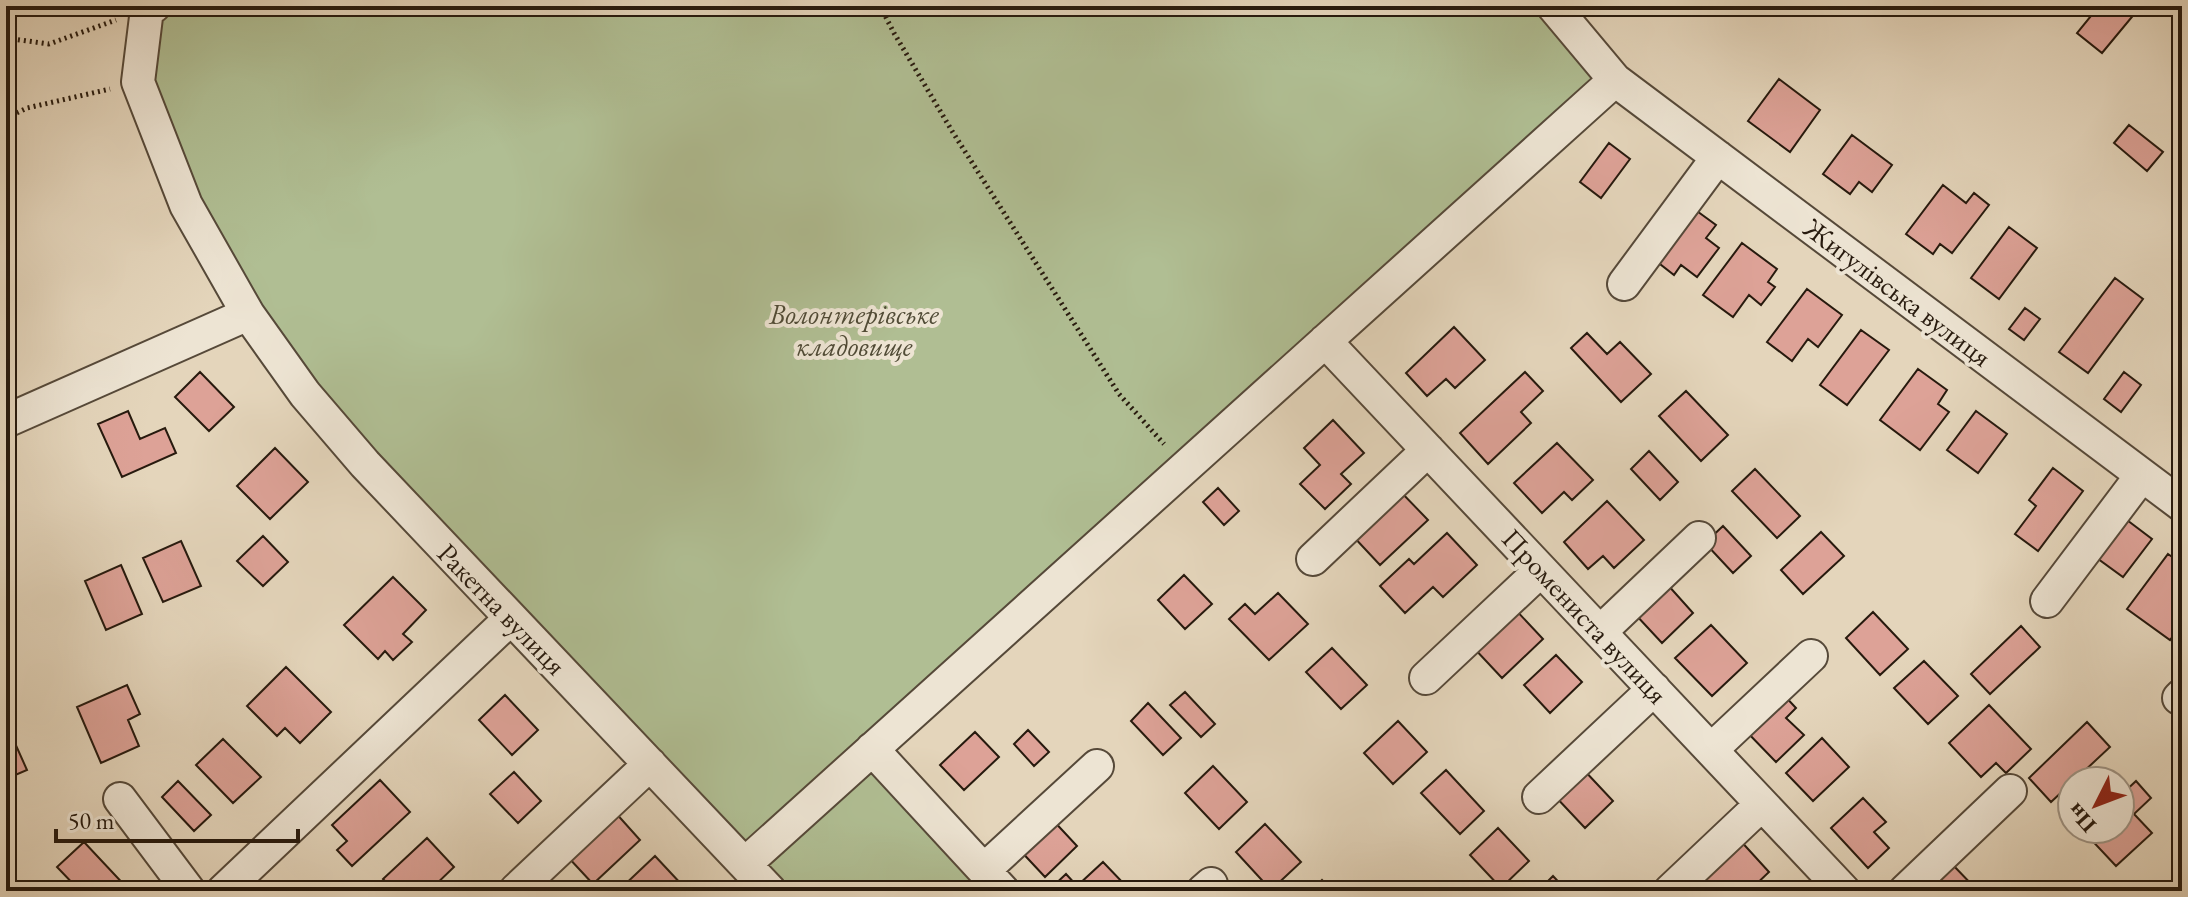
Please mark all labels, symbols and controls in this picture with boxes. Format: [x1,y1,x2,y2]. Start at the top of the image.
street label: Жигулівська вулиця [1796,209,1999,374]
park label: Волонтерівське кладовище [768,296,939,364]
street label: Промениста вулиця [1494,521,1676,711]
street label: Ракетна вулиця [430,535,574,683]
north arrow [2056,765,2136,845]
scale bar [56,793,298,843]
text: Пн [2060,797,2102,839]
text: 50 m [68,805,115,836]

